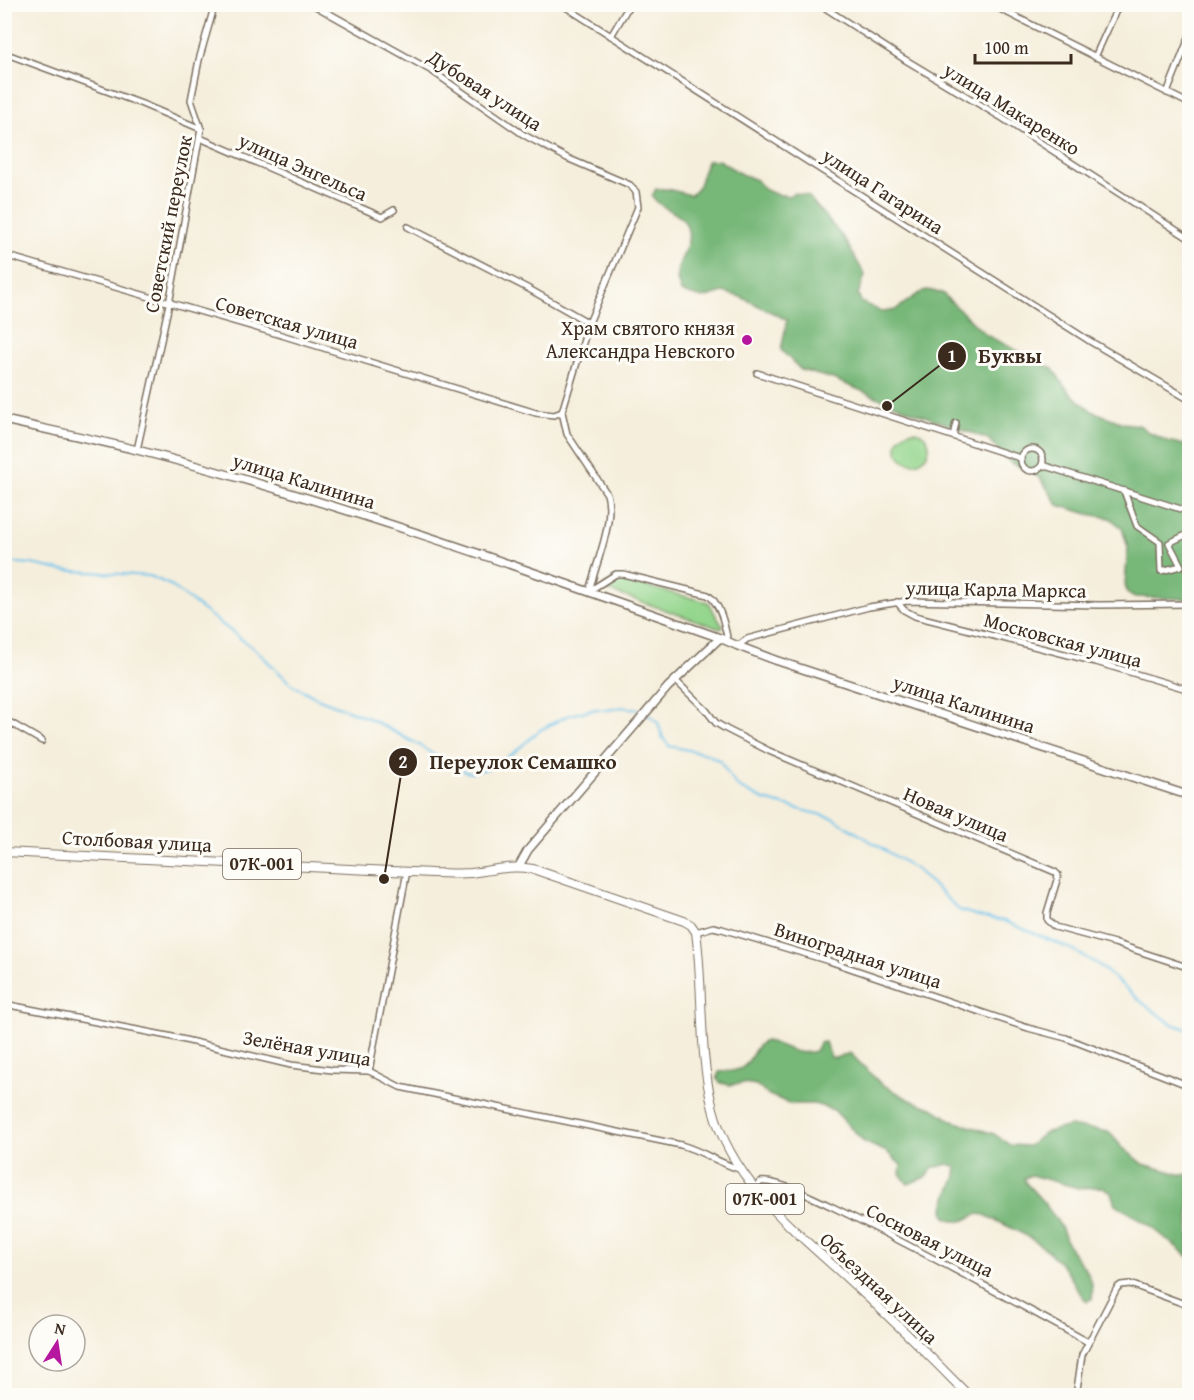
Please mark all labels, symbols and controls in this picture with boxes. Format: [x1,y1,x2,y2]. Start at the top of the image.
scale bar [975,27,1071,65]
text: 100 m [984,34,1029,61]
street label: Дубовая улица [422,41,549,138]
street label: улица Макаренко [938,54,1086,162]
street label: улица Энгельса [233,125,373,208]
street label: Советский переулок [136,132,199,315]
street label: улица Гагарина [816,140,950,241]
street label: Советская улица [212,287,362,356]
place label: Храм святого князя Александра Невского [546,313,735,365]
marker: Храм святого князя Александра Невского [740,333,754,347]
callout: Буквы [937,336,1054,375]
text: Буквы [978,340,1042,371]
text: 1 [947,342,957,369]
street label: улица Калинина [228,445,379,516]
street label: улица Карла Маркса [904,572,1087,605]
street label: Московская улица [981,604,1146,675]
street label: улица Калинина [888,667,1039,740]
callout: Переулок Семашко [388,742,629,781]
text: Переулок Семашко [429,746,617,777]
text: 2 [398,748,408,775]
street label: Новая улица [899,778,1014,849]
street label: Столбовая улица [61,822,213,859]
road number: 07К-001 [223,849,301,879]
street label: Виноградная улица [771,914,946,995]
street label: Зелёная улица [241,1022,374,1073]
road number: 07К-001 [726,1184,804,1214]
street label: Сосновая улица [861,1195,999,1284]
street label: Объездная улица [814,1225,945,1351]
north arrow [27,1313,87,1373]
text: N [52,1315,68,1341]

